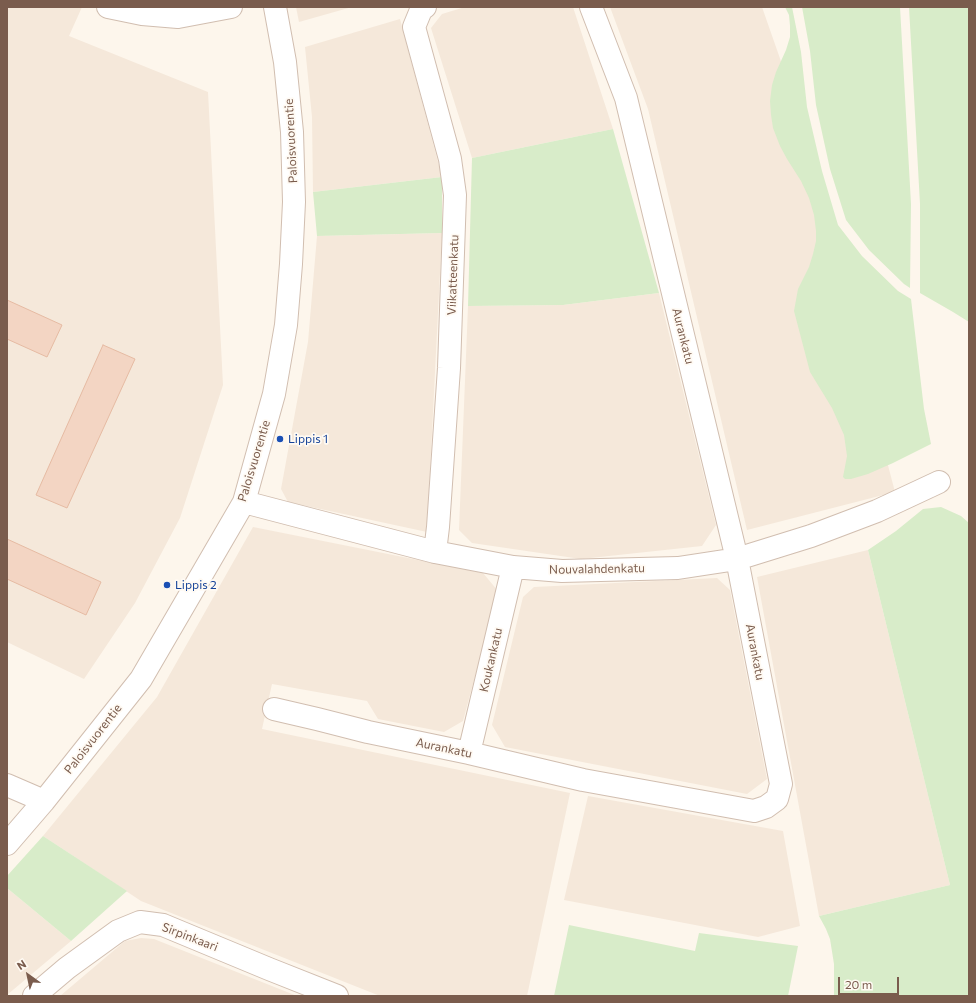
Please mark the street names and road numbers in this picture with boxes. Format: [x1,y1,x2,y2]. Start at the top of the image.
street label: Paloisvuorentie [282,98,300,184]
street label: Viikatteenkatu [444,234,462,316]
street label: Aurankatu [669,307,697,365]
street label: Paloisvuorentie [235,418,273,504]
street label: Nouvalahdenkatu [549,561,645,577]
street label: Aurankatu [742,623,768,681]
street label: Koukankatu [477,626,505,694]
street label: Paloisvuorentie [61,701,125,777]
street label: Aurankatu [415,735,473,761]
street label: Sirpinkaari [160,920,220,954]

